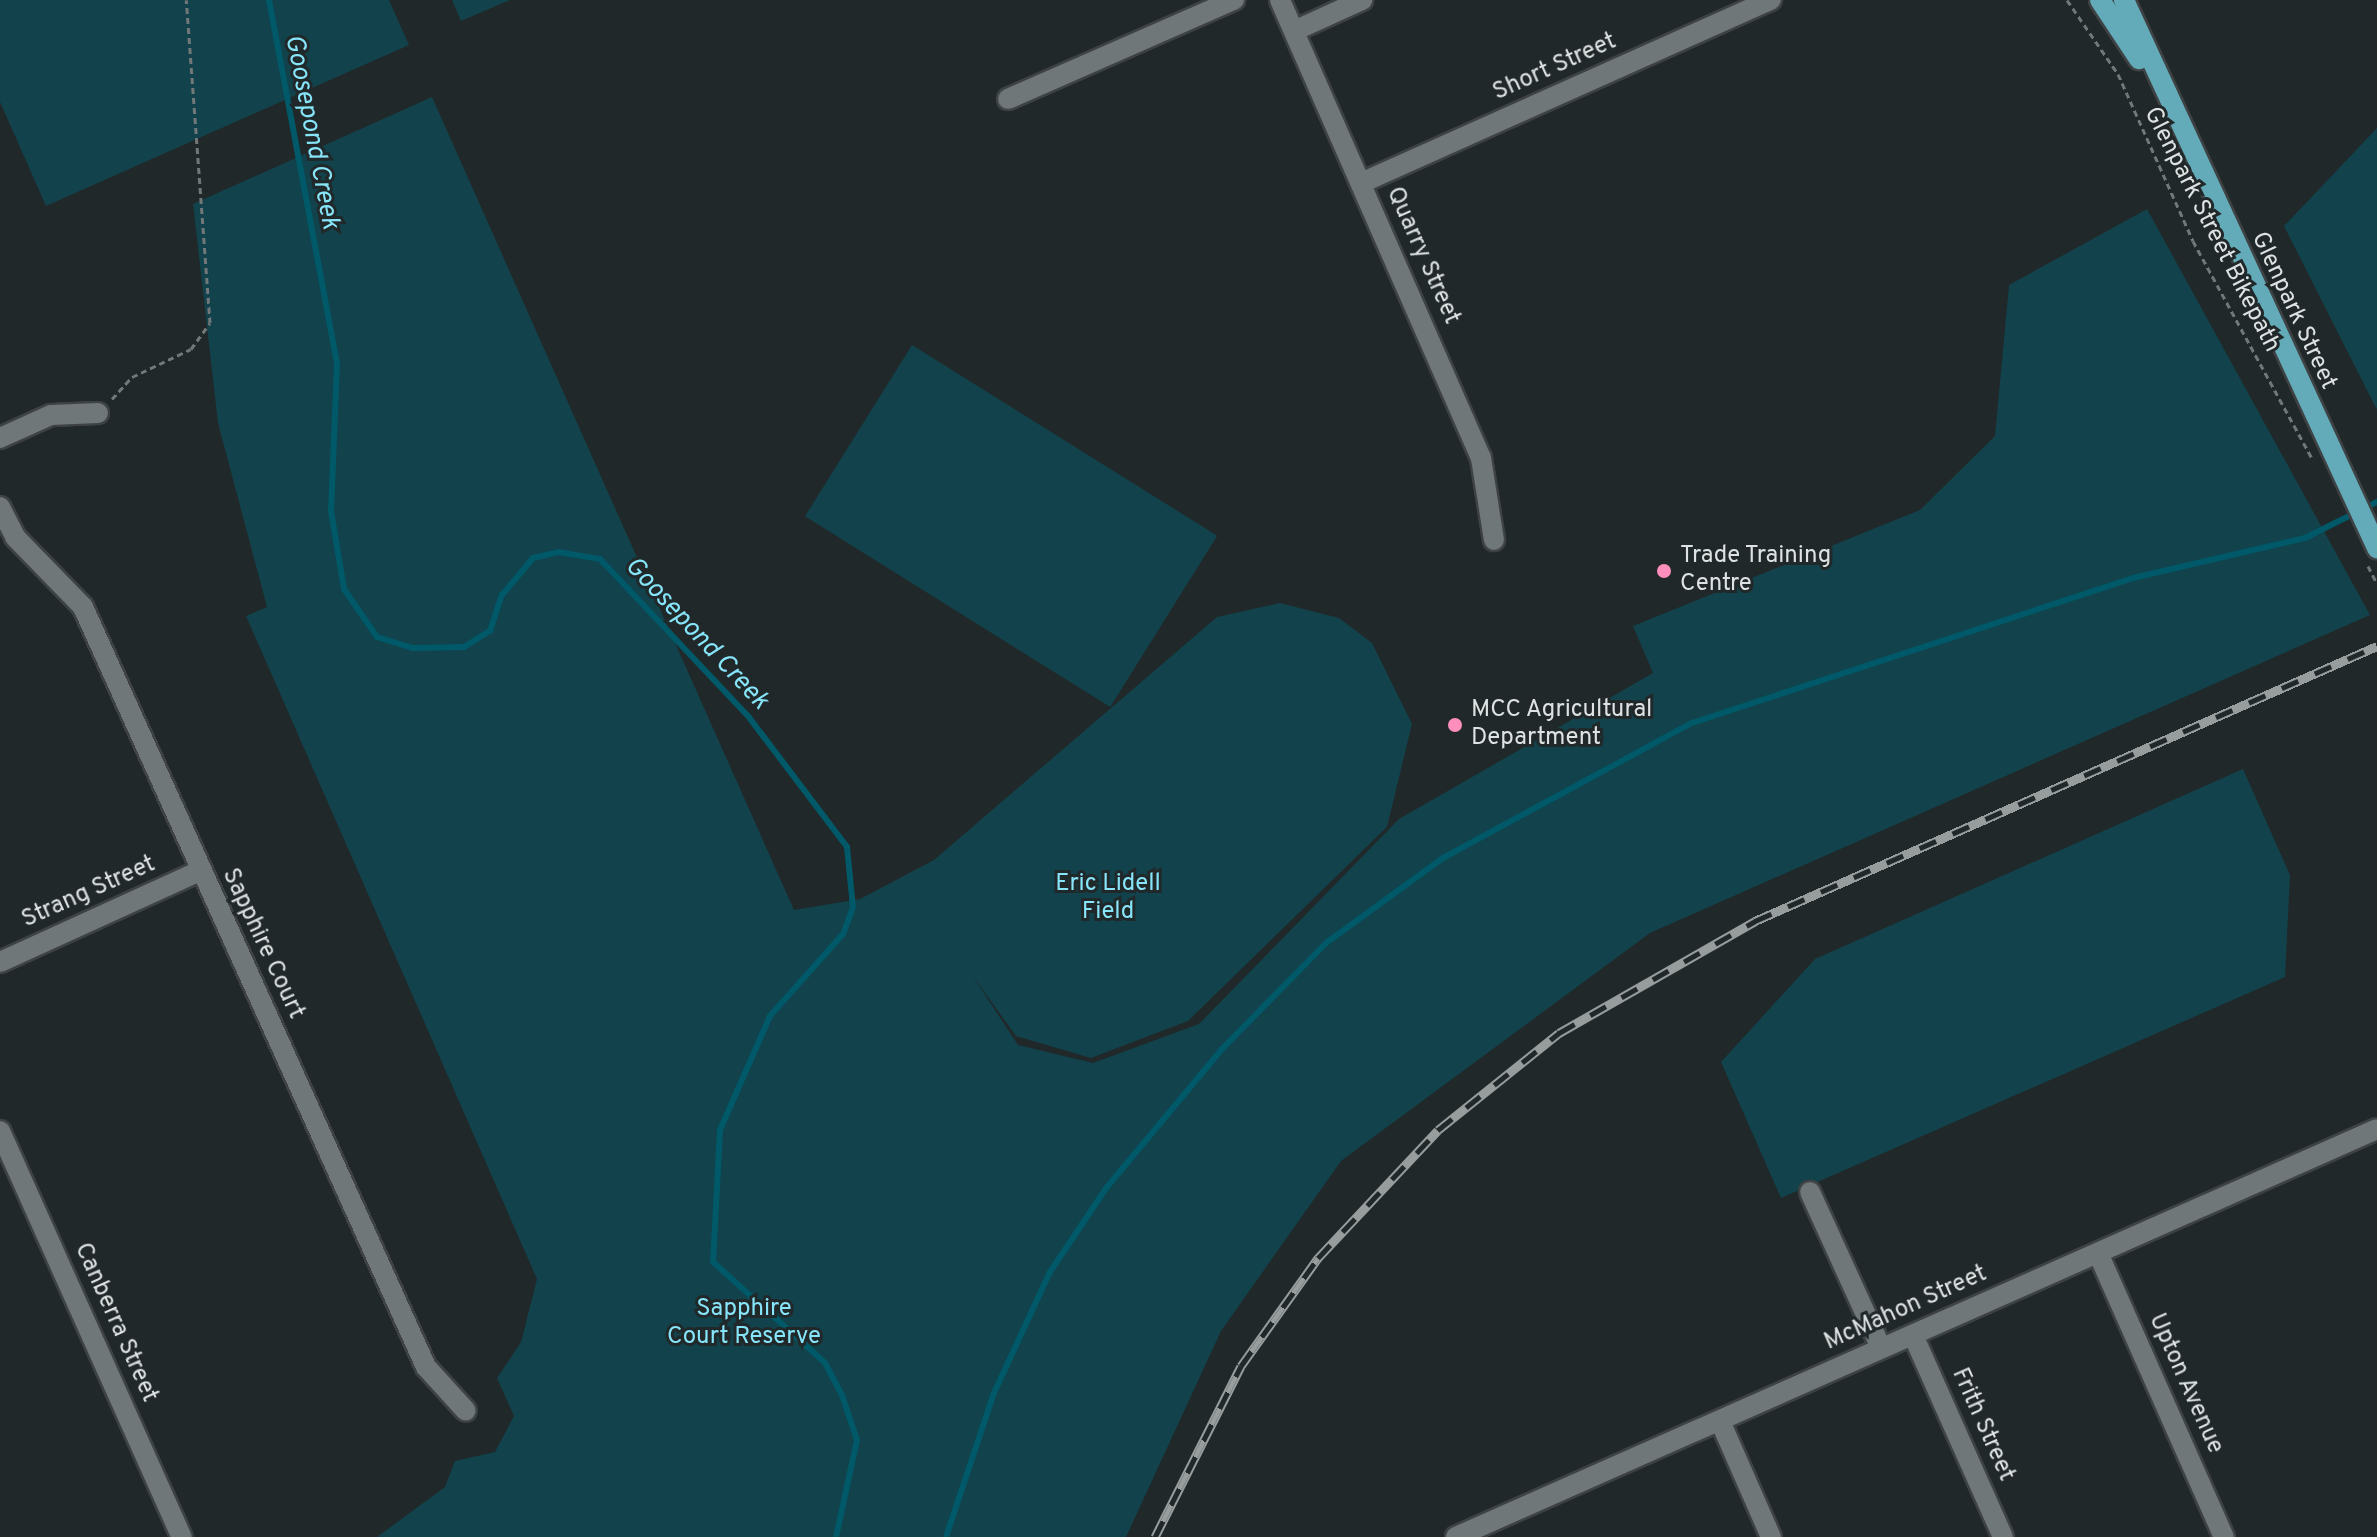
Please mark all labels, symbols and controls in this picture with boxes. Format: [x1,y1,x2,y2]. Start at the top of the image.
street label: Short Street [1489,28,1621,108]
water label: Goosepond Creek [277,32,345,232]
street label: Glenpark Street Bikepath [2137,103,2285,357]
street label: Quarry Street [1379,183,1465,329]
street label: Glenpark Street [2244,228,2342,394]
place label: Trade Training Centre [1680,543,1832,599]
water label: Goosepond Creek [617,551,775,717]
marker: Trade Training Centre [1655,562,1673,580]
place label: MCC Agricultural Department [1471,697,1653,753]
marker: MCC Agricultural Department [1446,716,1464,734]
street label: Strang Street [18,851,160,935]
street label: Sapphire Court [215,864,309,1024]
park label: Eric Lidell Field [1055,871,1161,927]
street label: Canberra Street [67,1239,163,1407]
street label: McMahon Street [1820,1260,1992,1358]
park label: Sapphire Court Reserve [667,1296,821,1352]
street label: Upton Avenue [2141,1309,2229,1459]
street label: Frith Street [1944,1364,2020,1486]

